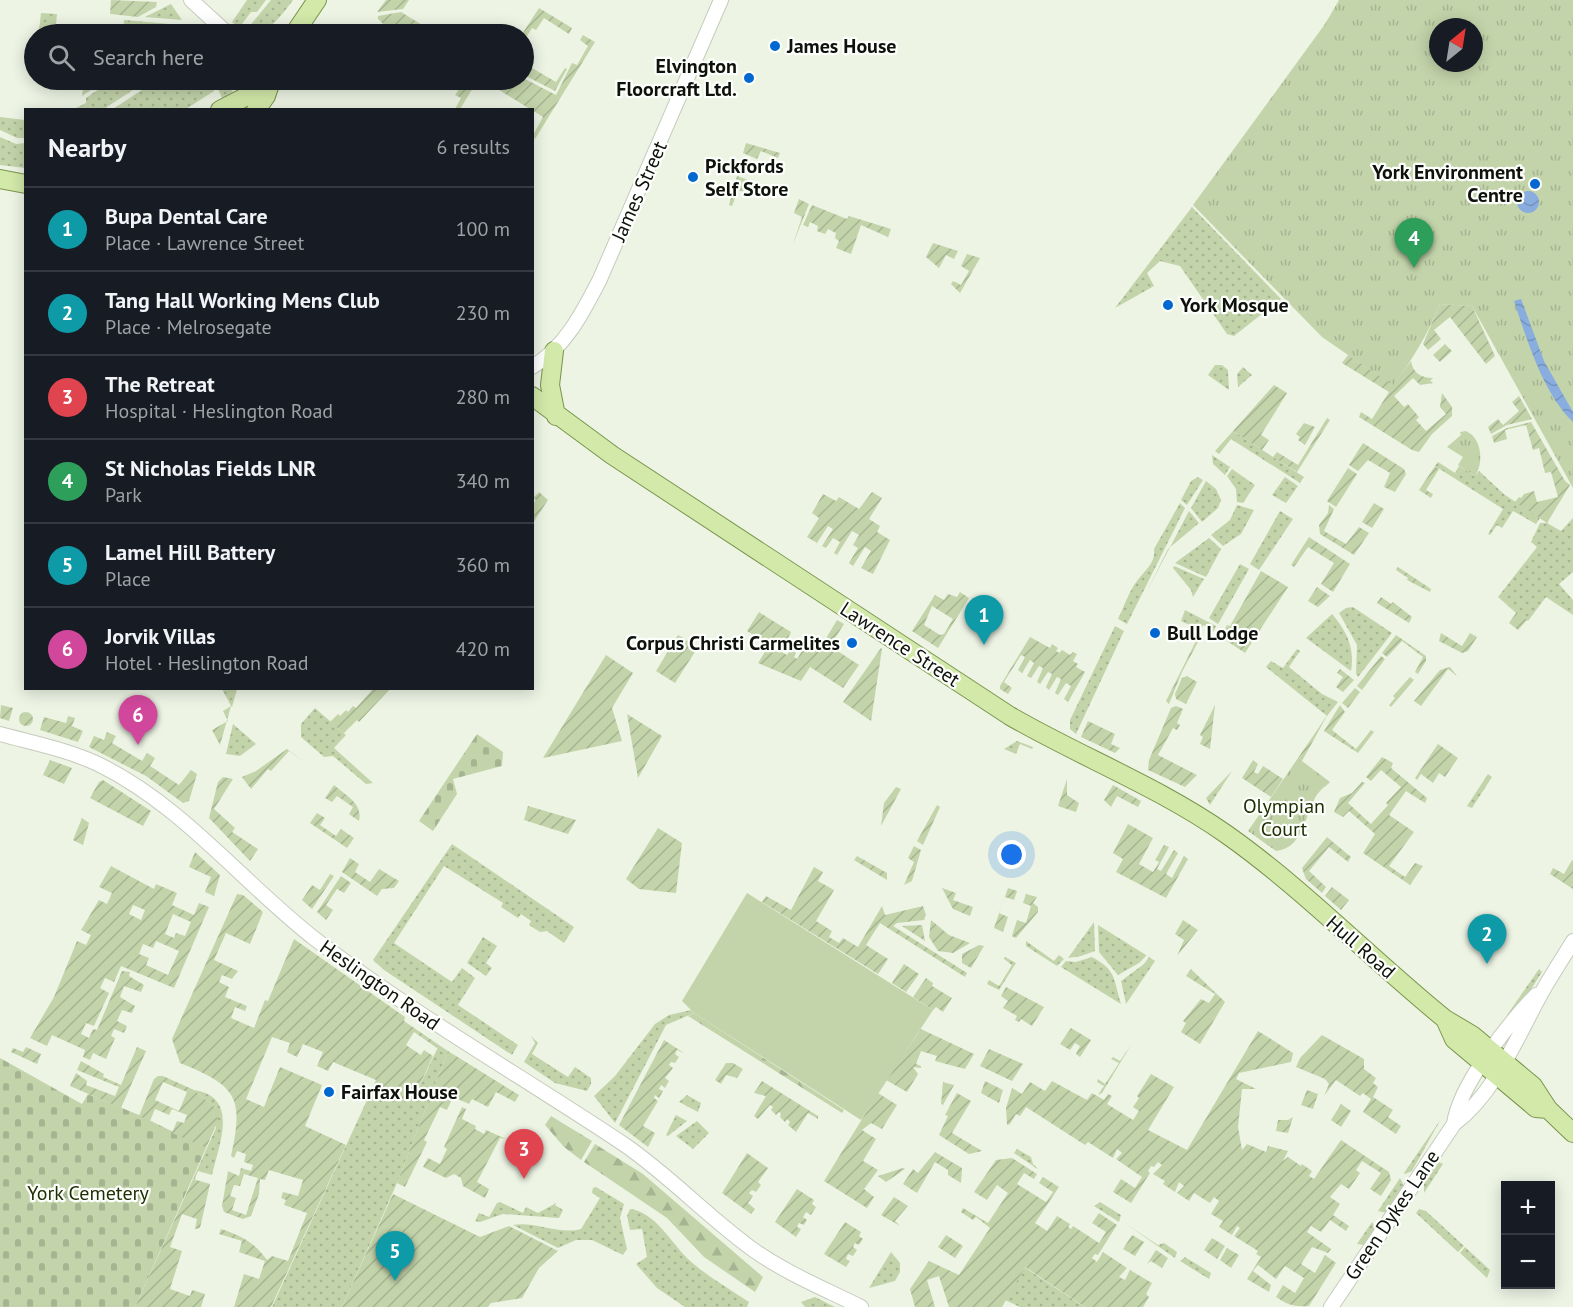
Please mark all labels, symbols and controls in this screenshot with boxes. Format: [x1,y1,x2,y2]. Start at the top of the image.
north arrow [1429,18,1483,72]
search box [24,24,534,90]
place label: James House [786,33,896,59]
marker: James House [768,39,782,53]
icon: search [45,41,78,74]
text: Search here [93,43,204,71]
place label: Elvington Floorcraft Ltd. [616,53,737,102]
marker: Elvington Floorcraft Ltd. [742,71,756,85]
text: Nearby [48,131,126,164]
text: 6 results [437,134,510,160]
street label: James Street [605,137,673,246]
place label: Pickfords Self Store [705,153,789,202]
place label: York Environment Centre [1371,159,1523,208]
marker: Pickfords Self Store [686,170,700,184]
marker: York Environment Centre [1528,177,1542,191]
text: Bupa Dental Care [105,202,268,230]
text: 1 [62,216,73,242]
text: 100 m [456,216,510,242]
pin: 4 [1394,218,1434,268]
text: Place · Lawrence Street [105,230,304,256]
text: Tang Hall Working Mens Club [105,286,380,314]
place label: York Mosque [1179,292,1289,318]
marker: York Mosque [1161,298,1175,312]
text: 2 [62,300,73,326]
text: 230 m [456,300,510,326]
text: Place · Melrosegate [105,314,272,340]
text: The Retreat [105,370,215,398]
text: 3 [62,384,73,410]
text: 280 m [456,384,510,410]
text: Hospital · Heslington Road [105,398,333,424]
text: St Nicholas Fields LNR [105,454,316,482]
text: 4 [62,468,73,494]
text: 340 m [456,468,510,494]
text: Park [105,482,142,508]
text: Lamel Hill Battery [105,538,275,566]
text: 5 [62,552,73,578]
text: 360 m [456,552,510,578]
text: Place [105,566,151,592]
street label: Lawrence Street [835,596,965,692]
pin: 1 [964,596,1004,645]
place label: Bull Lodge [1167,620,1258,646]
text: Jorvik Villas [105,622,216,650]
marker: Bull Lodge [1148,626,1162,640]
place label: Corpus Christi Carmelites [626,630,840,656]
text: 6 [62,636,73,662]
text: 420 m [456,636,510,662]
marker: Corpus Christi Carmelites [845,636,859,650]
text: Hotel · Heslington Road [105,650,309,676]
pin: 6 [118,696,158,745]
park label: Olympian Court [1243,793,1325,842]
your location [997,840,1026,869]
street label: Hull Road [1321,910,1401,984]
pin: 2 [1468,914,1506,964]
street label: Heslington Road [315,934,445,1036]
place label: Fairfax House [341,1079,458,1105]
marker: Fairfax House [322,1085,336,1099]
pin: 3 [504,1130,544,1179]
street label: Green Dykes Lane [1339,1145,1445,1285]
park label: York Cemetery [27,1180,149,1206]
map controls [1501,1181,1555,1289]
button: + [1501,1181,1555,1235]
pin: 5 [376,1232,414,1281]
button: − [1501,1235,1555,1289]

